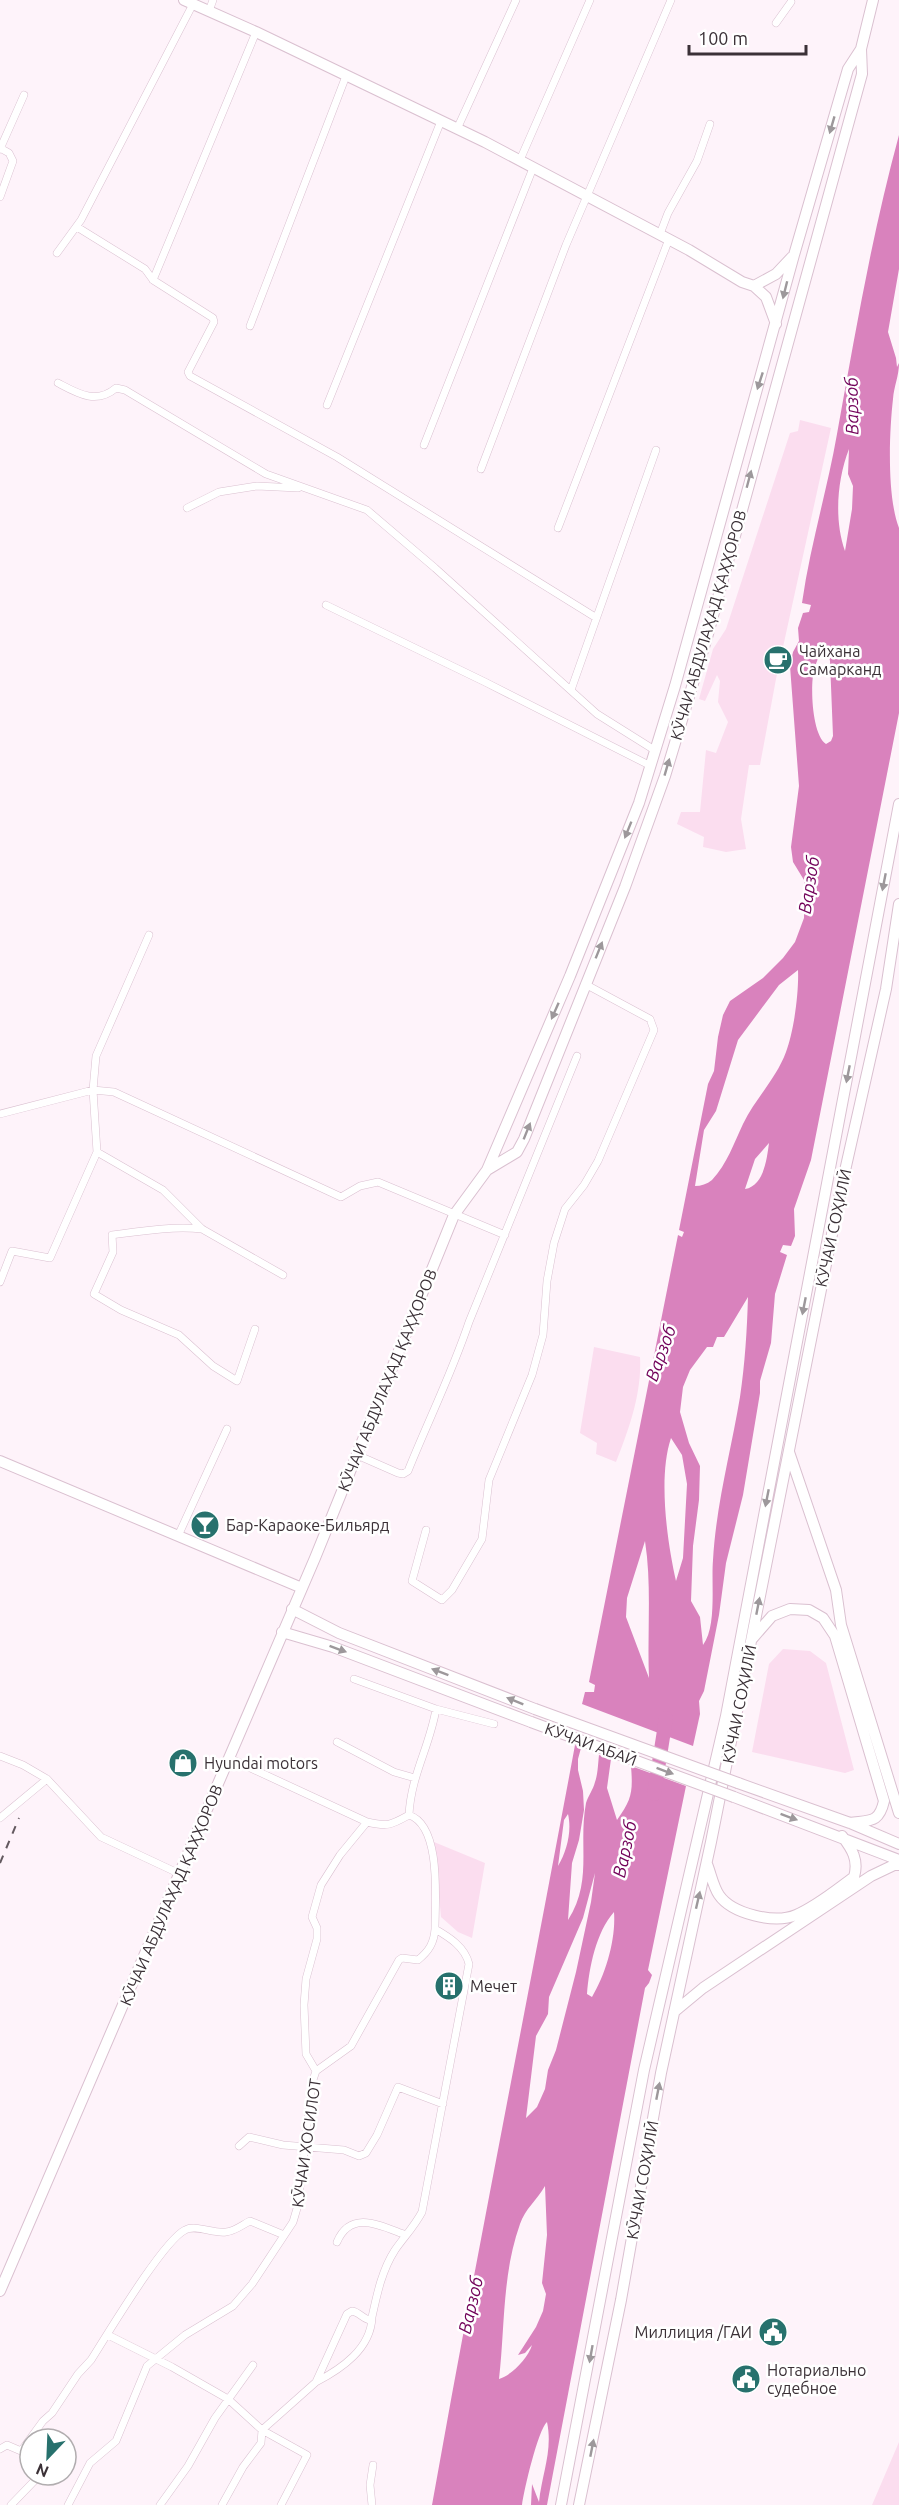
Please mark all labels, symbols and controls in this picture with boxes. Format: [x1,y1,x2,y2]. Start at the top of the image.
scale bar [689,18,806,56]
text: 100 m [698,28,748,48]
one-way arrow [827,116,836,134]
one-way arrow [780,281,789,299]
one-way arrow [755,372,764,390]
water label: Варзоб [840,376,862,435]
one-way arrow [745,470,755,488]
street label: КӮЧАИ АБДУЛАҲАД ҚАҲҲОРОВ [667,508,749,742]
place label: Чайхана Самарканд [799,642,881,678]
cafe icon: Чайхана Самарканд [762,644,794,676]
one-way arrow [663,758,672,776]
one-way arrow [623,821,633,839]
water label: Варзоб [794,854,823,915]
one-way arrow [879,873,888,892]
one-way arrow [595,941,604,959]
one-way arrow [550,1002,559,1019]
one-way arrow [844,1064,853,1083]
one-way arrow [522,1122,532,1140]
street label: КӮЧАИ СОҲИЛӢ [812,1167,854,1289]
street label: КӮЧАИ АБДУЛАҲАД ҚАҲҲОРОВ [334,1266,440,1494]
one-way arrow [799,1297,808,1316]
water label: Варзоб [641,1321,680,1383]
one-way arrow [762,1489,771,1508]
bar icon: Бар-Караоке-Бильярд [189,1509,221,1541]
place label: Бар-Караоке-Бильярд [226,1516,389,1534]
one-way arrow [754,1597,763,1616]
street label: КӮЧАИ СОҲИЛӢ [719,1643,759,1765]
one-way arrow [329,1644,347,1654]
one-way arrow [431,1667,449,1677]
one-way arrow [506,1696,524,1705]
street label: КӮЧАИ АБАӢ [543,1719,639,1769]
shop icon: Hyundai motors [167,1747,199,1779]
place label: Hyundai motors [204,1754,318,1772]
one-way arrow [656,1767,674,1777]
street label: КӮЧАИ АБДУЛАҲАД ҚАҲҲОРОВ [116,1782,226,2008]
one-way arrow [780,1813,798,1822]
water label: Варзоб [608,1818,640,1879]
one-way arrow [693,1891,703,1909]
building icon: Мечет [433,1970,465,2002]
place label: Мечет [470,1977,517,1995]
street label: КӮЧАИ ХОСИЛОТ [288,2077,324,2209]
one-way arrow [654,2081,663,2100]
street label: КӮЧАИ СОҲИЛӢ [623,2119,661,2241]
water label: Варзоб [454,2274,486,2335]
public building icon: Миллиция /ГАИ [757,2316,789,2348]
place label: Миллиция /ГАИ [635,2323,752,2341]
one-way arrow [586,2345,595,2364]
place label: Нотариально судебное [767,2361,866,2397]
public building icon: Нотариально судебное [730,2363,762,2395]
north arrow [18,2427,78,2487]
one-way arrow [588,2438,597,2457]
text: N [33,2460,51,2481]

